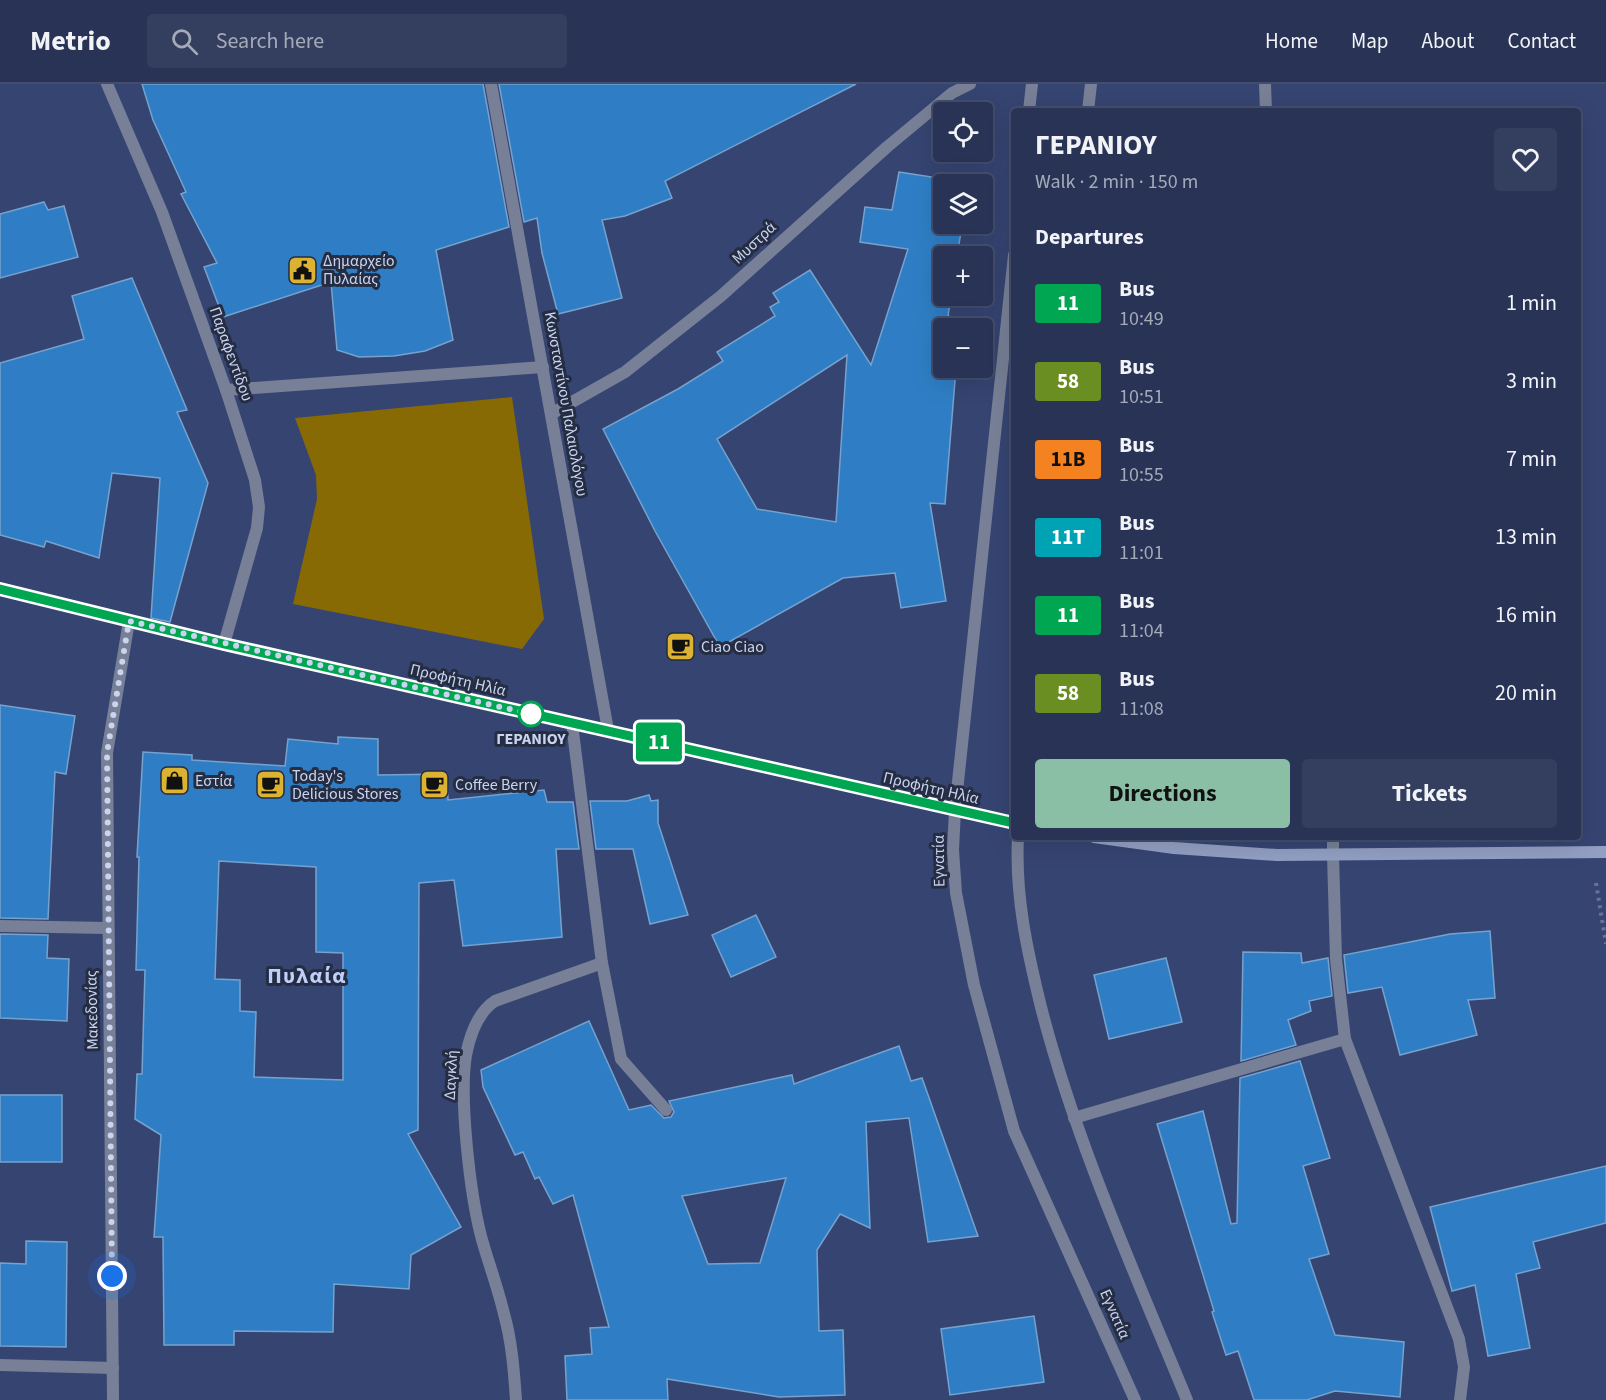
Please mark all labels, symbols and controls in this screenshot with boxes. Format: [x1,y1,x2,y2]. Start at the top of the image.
search box [147,14,567,68]
text: Metrio [30,21,111,61]
icon: search [168,25,201,58]
text: Search here [216,25,324,57]
text: Home [1265,26,1318,56]
text: Map [1351,26,1389,56]
text: About [1422,26,1474,56]
text: Contact [1507,26,1576,56]
map controls [933,102,993,378]
button: locate [933,102,993,162]
text: ΓΕΡΑΝΙΟΥ [1035,125,1157,165]
button: heart [1494,128,1557,191]
text: Walk · 2 min · 150 m [1035,168,1198,196]
button: layers [933,174,993,234]
street label: Μυστρά [727,217,781,269]
text: Departures [1035,221,1144,253]
button: + [933,246,993,306]
place label: Δημαρχείο Πυλαίας [323,250,395,290]
public building icon: Δημαρχείο Πυλαίας [286,254,318,286]
text: Bus [1119,273,1155,305]
text: 1 min [1506,287,1557,319]
text: 11 [1057,288,1079,318]
street label: Παραφεντίδου [204,304,258,404]
text: 10:49 [1119,305,1164,333]
street label: Κωνσταντίνου Παλαιολόγου [539,310,593,498]
button: − [933,318,993,378]
text: Bus [1119,351,1155,383]
text: 3 min [1506,365,1557,397]
text: 58 [1057,366,1079,396]
text: 10:51 [1119,383,1164,411]
text: Bus [1119,429,1155,461]
text: 7 min [1506,443,1557,475]
text: 11Β [1051,444,1085,474]
text: 10:55 [1119,461,1164,489]
text: Bus [1119,507,1155,539]
text: 13 min [1495,521,1557,553]
text: 11Τ [1051,522,1085,552]
text: 11:01 [1119,539,1164,567]
text: Bus [1119,585,1155,617]
text: 16 min [1495,599,1557,631]
text: 11 [1057,600,1079,630]
text: 11:04 [1119,617,1164,645]
cafe icon: Ciao Ciao [664,631,696,663]
place label: Ciao Ciao [701,636,764,658]
street label: Προφήτη Ηλία [408,658,508,702]
text: Bus [1119,663,1155,695]
text: 20 min [1495,677,1557,709]
text: 58 [1057,678,1079,708]
text: 11:08 [1119,695,1164,723]
marker: ΓΕΡΑΝΙΟΥ [518,701,544,727]
line badge: 11 [632,722,686,762]
text: 11 [648,727,670,757]
place label: ΓΕΡΑΝΙΟΥ [496,728,566,750]
button: Directions [1035,759,1290,828]
button: Tickets [1302,759,1557,828]
shop icon: Εστία [158,765,190,797]
place label: Today's Delicious Stores [292,765,399,805]
street label: Προφήτη Ηλία [881,766,981,810]
cafe icon: Today's Delicious Stores [255,769,287,801]
cafe icon: Coffee Berry [418,769,450,801]
place label: Εστία [195,770,232,792]
place label: Coffee Berry [455,774,538,796]
street label: Εγνατία [928,835,950,887]
district label: Πυλαία [267,960,347,992]
street label: Μακεδονίας [80,970,104,1050]
street label: Δαγκλή [439,1049,463,1101]
your location [97,1261,127,1291]
street label: Εγνατία [1094,1286,1136,1342]

